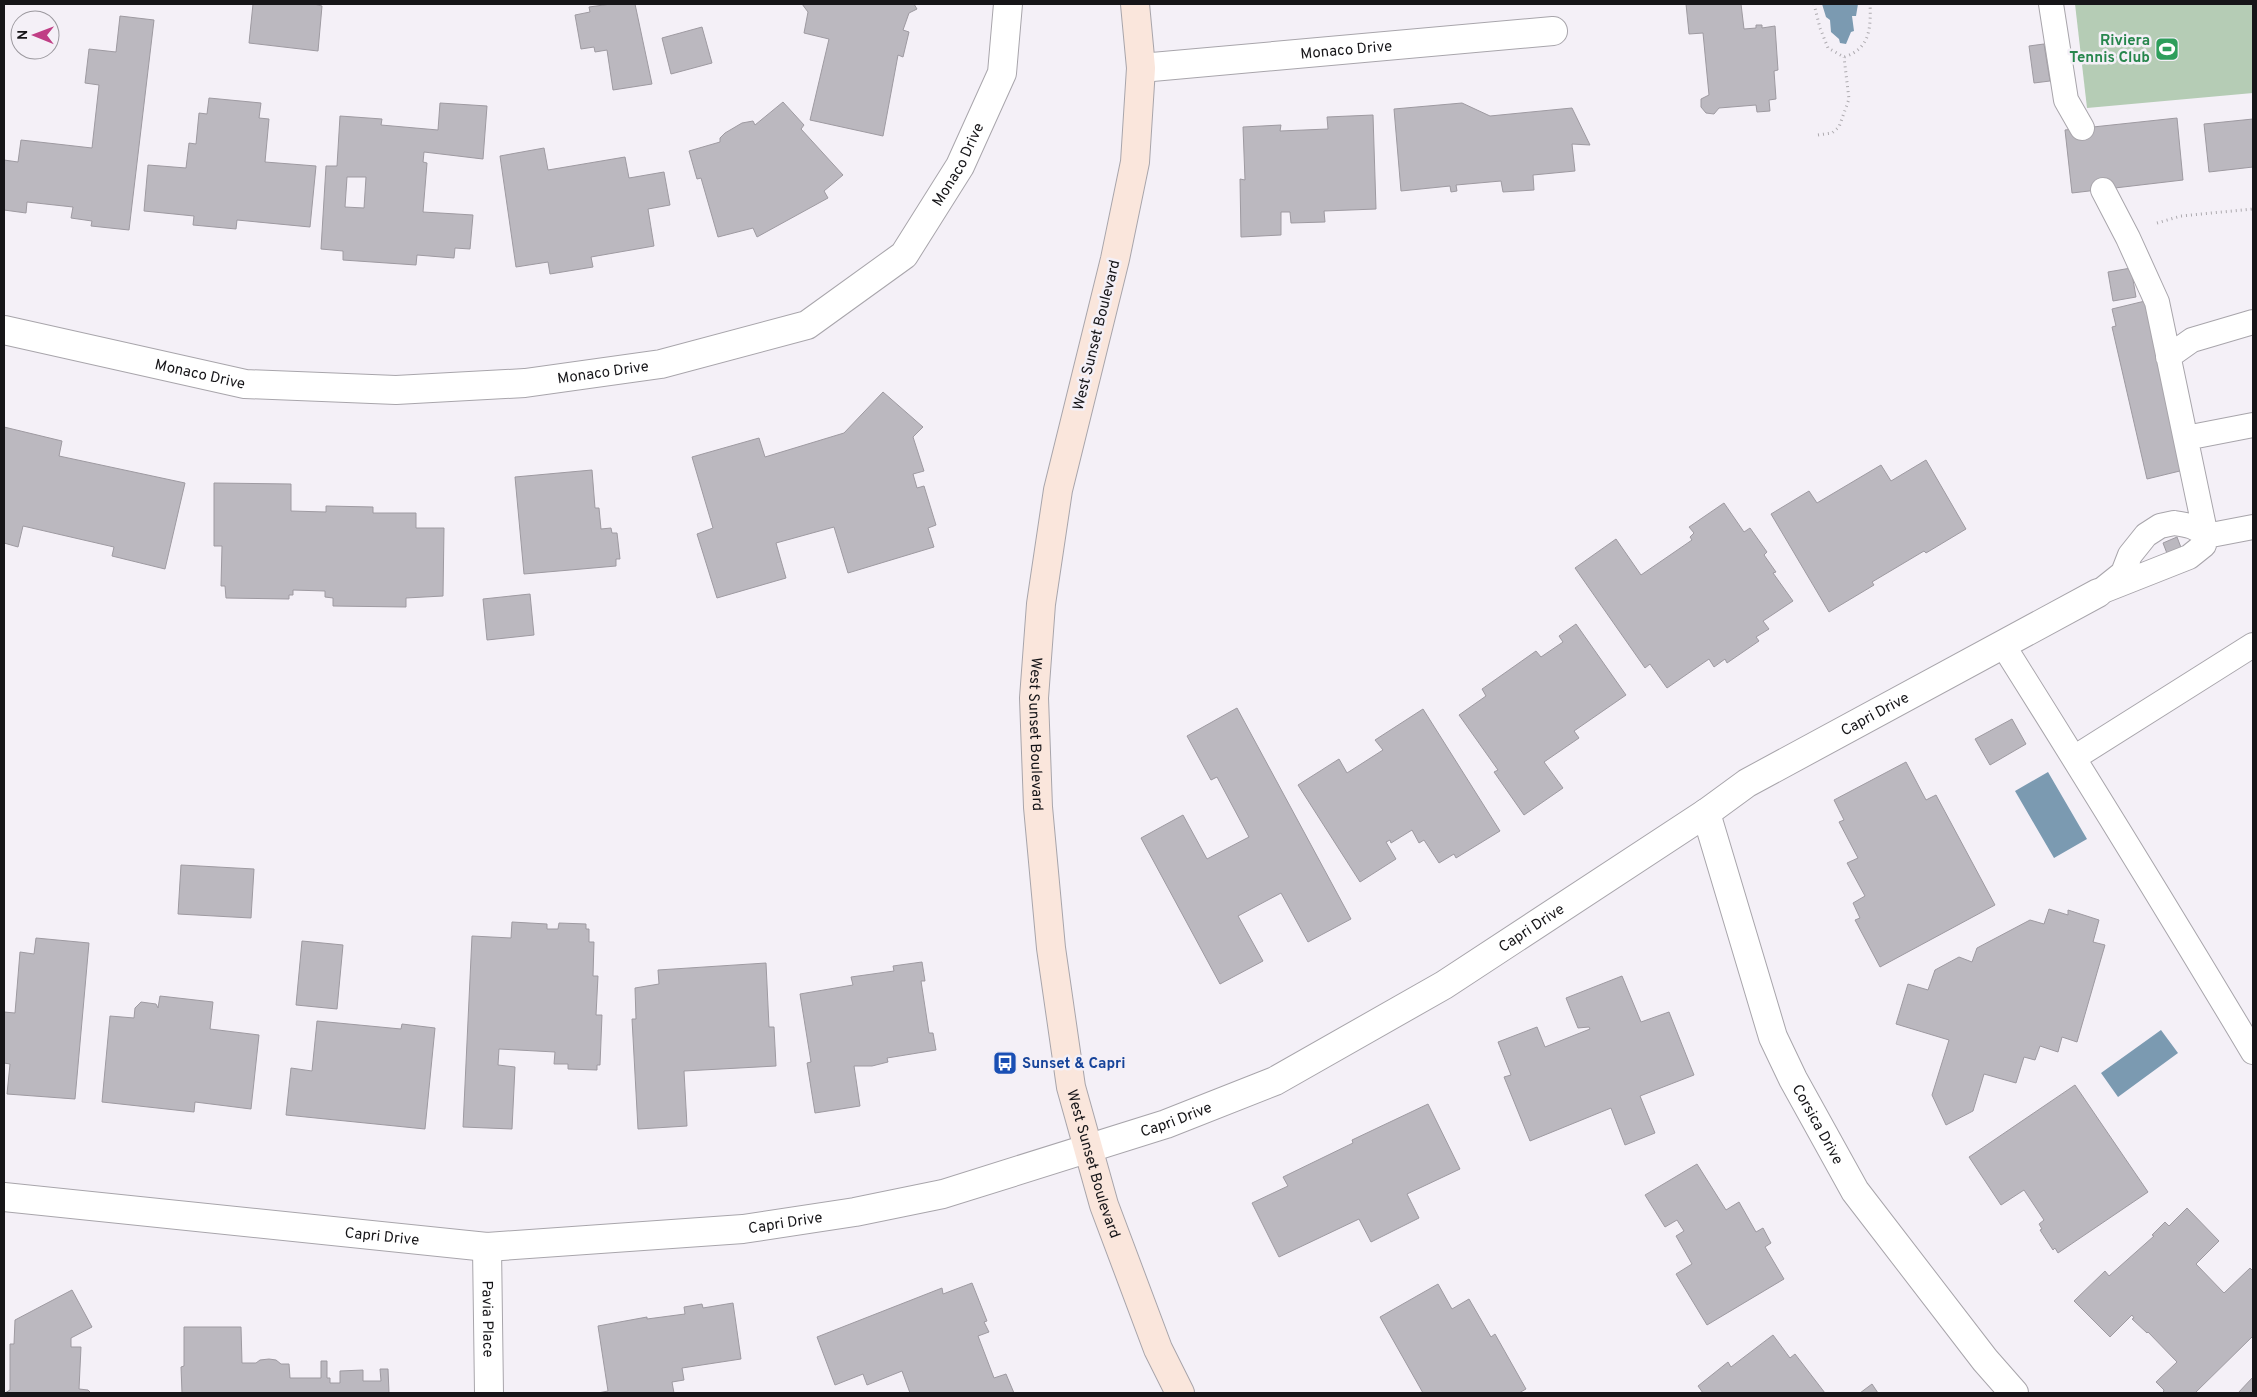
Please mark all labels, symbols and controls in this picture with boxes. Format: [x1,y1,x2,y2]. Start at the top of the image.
north arrow [10,10,60,60]
text: N [15,30,32,40]
place label: Riviera Tennis Club [2069,32,2150,68]
sports icon: Riviera Tennis Club [2154,36,2180,62]
street label: Monaco Drive [1300,37,1393,65]
street label: Monaco Drive [929,120,989,210]
street label: West Sunset Boulevard [1070,258,1125,412]
street label: Monaco Drive [153,356,247,395]
street label: Monaco Drive [556,358,650,389]
street label: West Sunset Boulevard [1023,656,1046,812]
street label: Capri Drive [1838,689,1913,741]
street label: Capri Drive [1496,900,1569,957]
bus stop icon: Sunset & Capri [992,1050,1018,1076]
place label: Sunset & Capri [1022,1055,1126,1074]
street label: Corsica Drive [1787,1081,1847,1168]
street label: West Sunset Boulevard [1061,1088,1124,1241]
street label: Capri Drive [1138,1099,1215,1142]
street label: Capri Drive [747,1209,824,1239]
street label: Capri Drive [344,1224,420,1251]
street label: Pavia Place [476,1280,497,1358]

